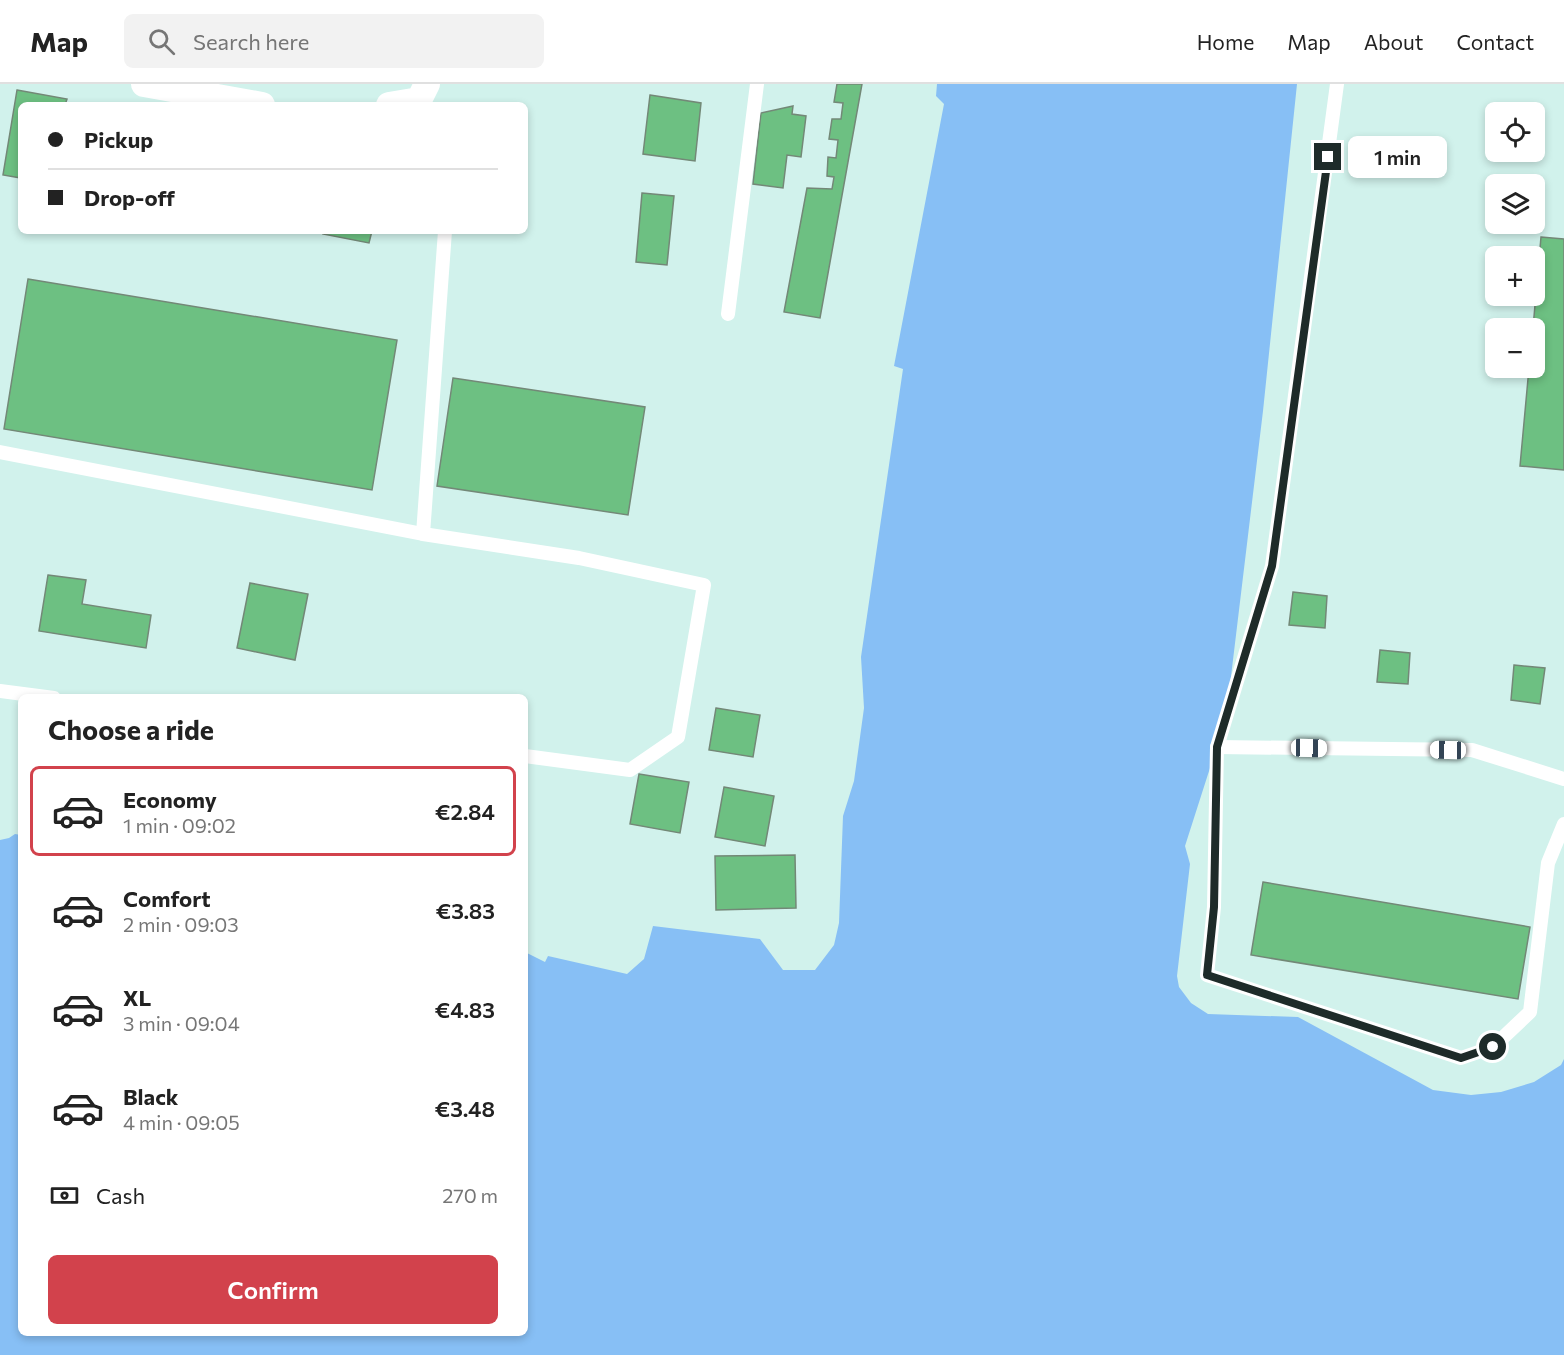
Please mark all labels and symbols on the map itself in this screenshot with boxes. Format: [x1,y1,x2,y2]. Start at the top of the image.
callout: 1 min [1349,136,1448,178]
route end [1314,143,1341,170]
car [1291,739,1327,757]
car [1430,741,1466,759]
route start [1479,1033,1506,1060]

